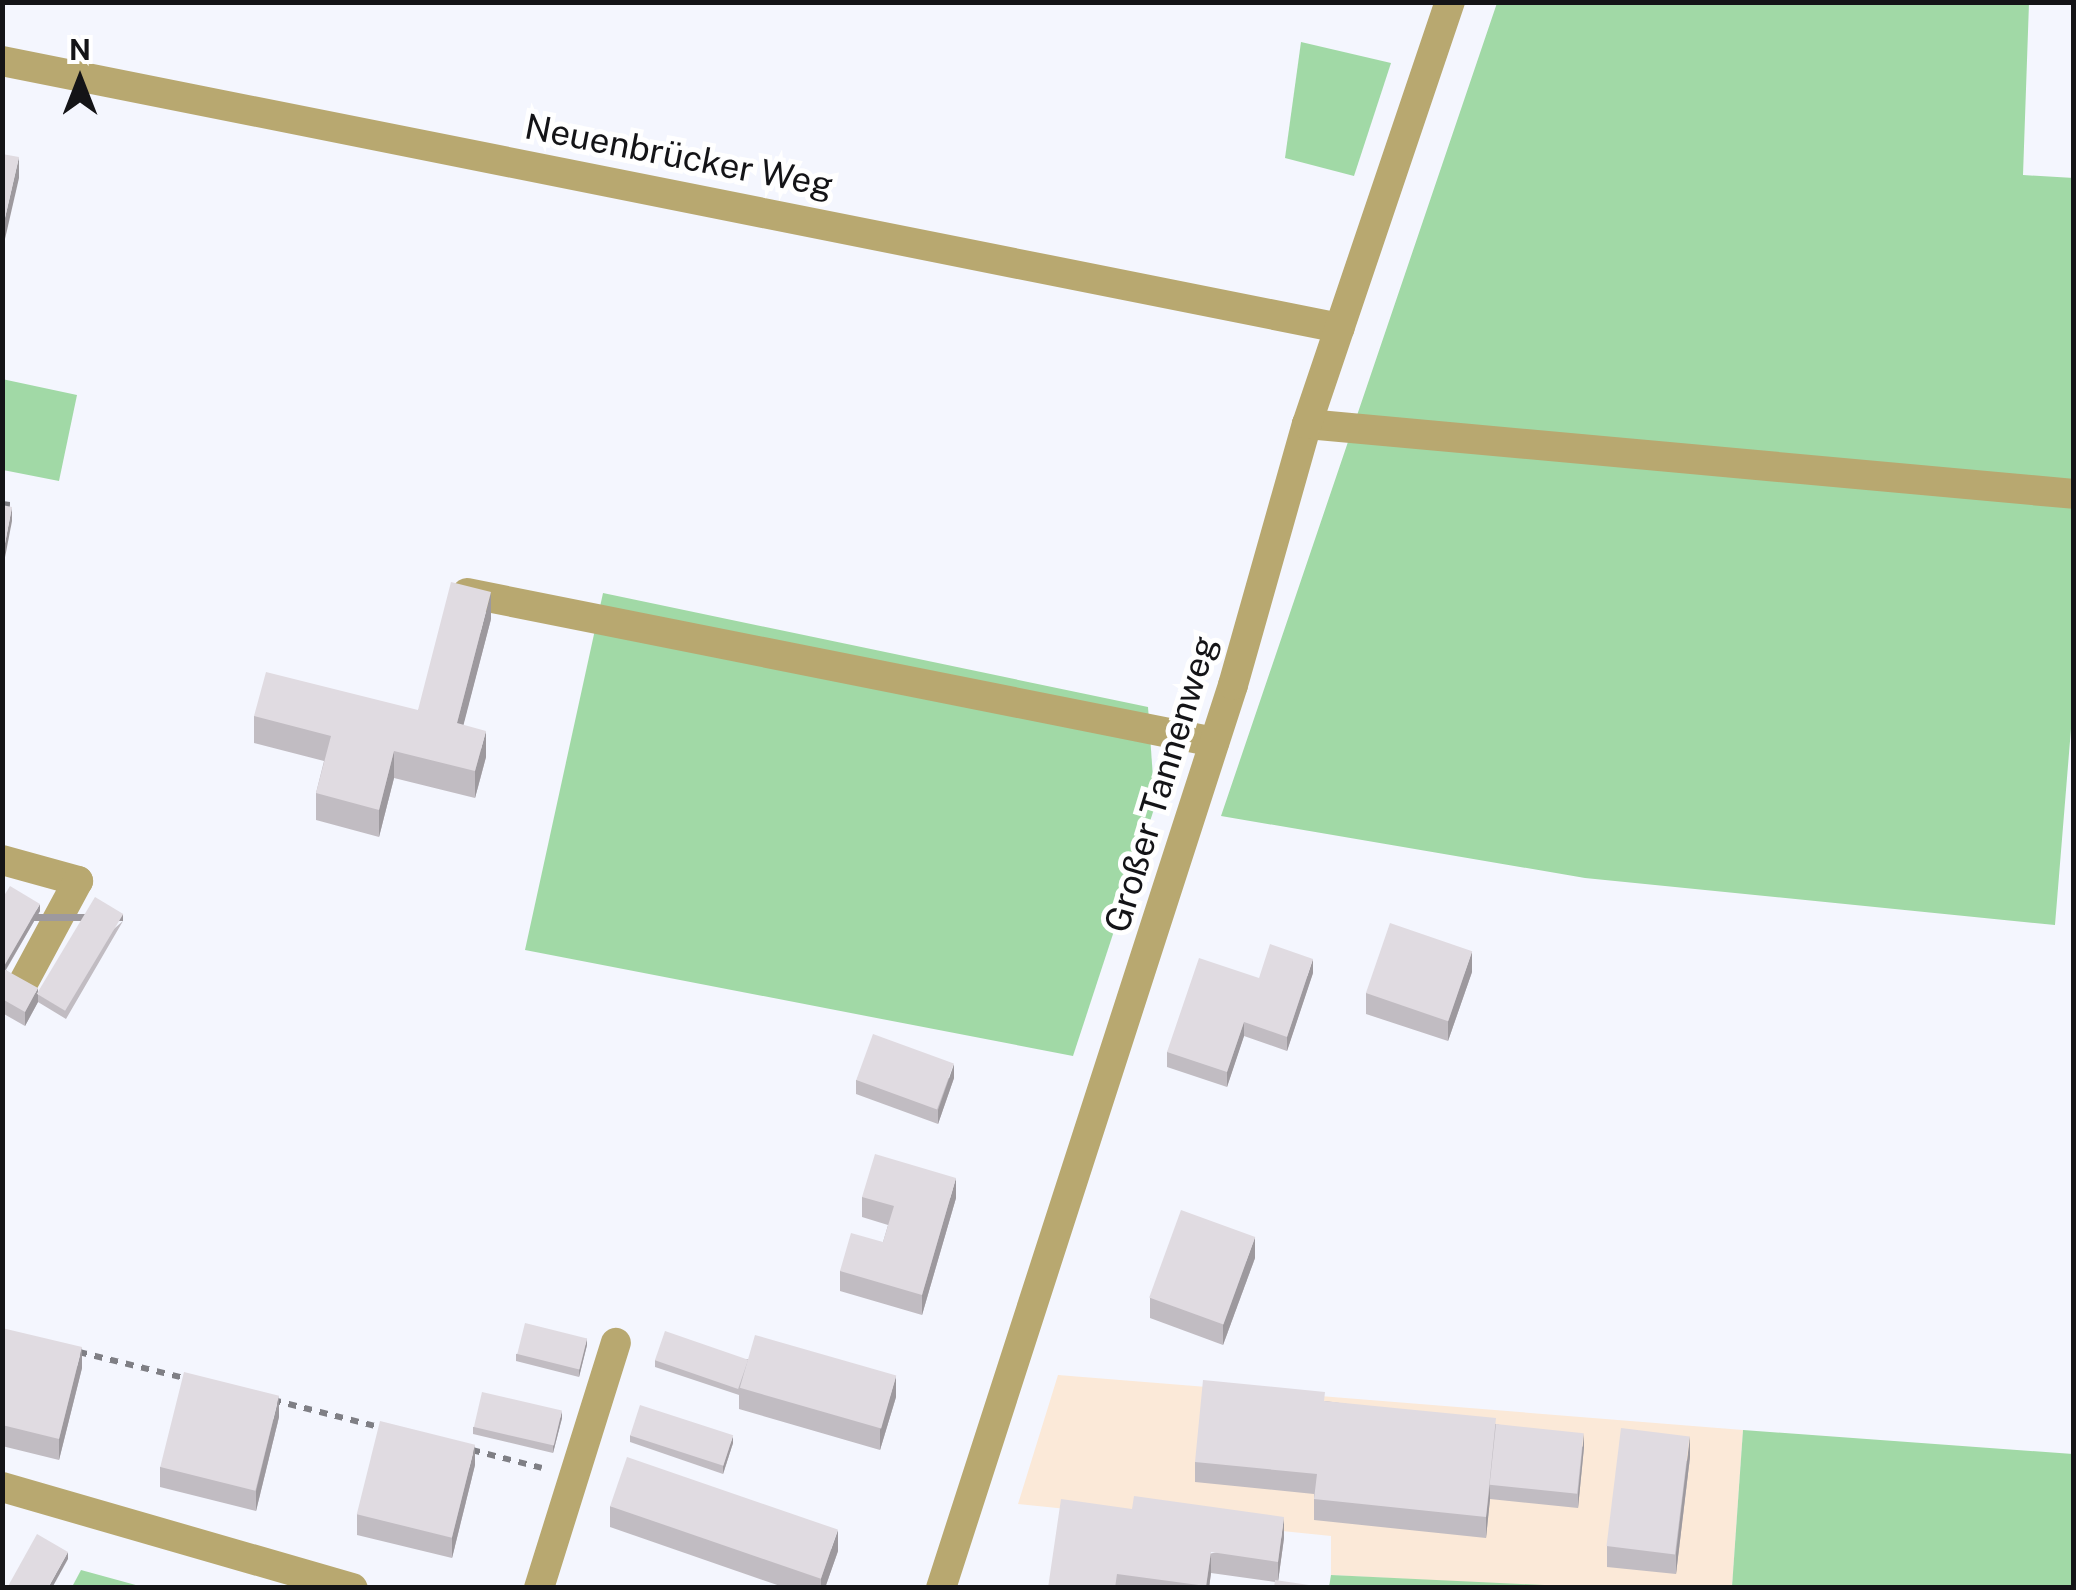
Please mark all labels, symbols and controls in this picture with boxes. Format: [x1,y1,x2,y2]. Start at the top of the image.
north arrow [30,30,130,130]
text: N [69,33,91,66]
street label: Neuenbrücker Weg [521,105,837,207]
street label: Großer Tannenweg [1096,631,1226,937]

